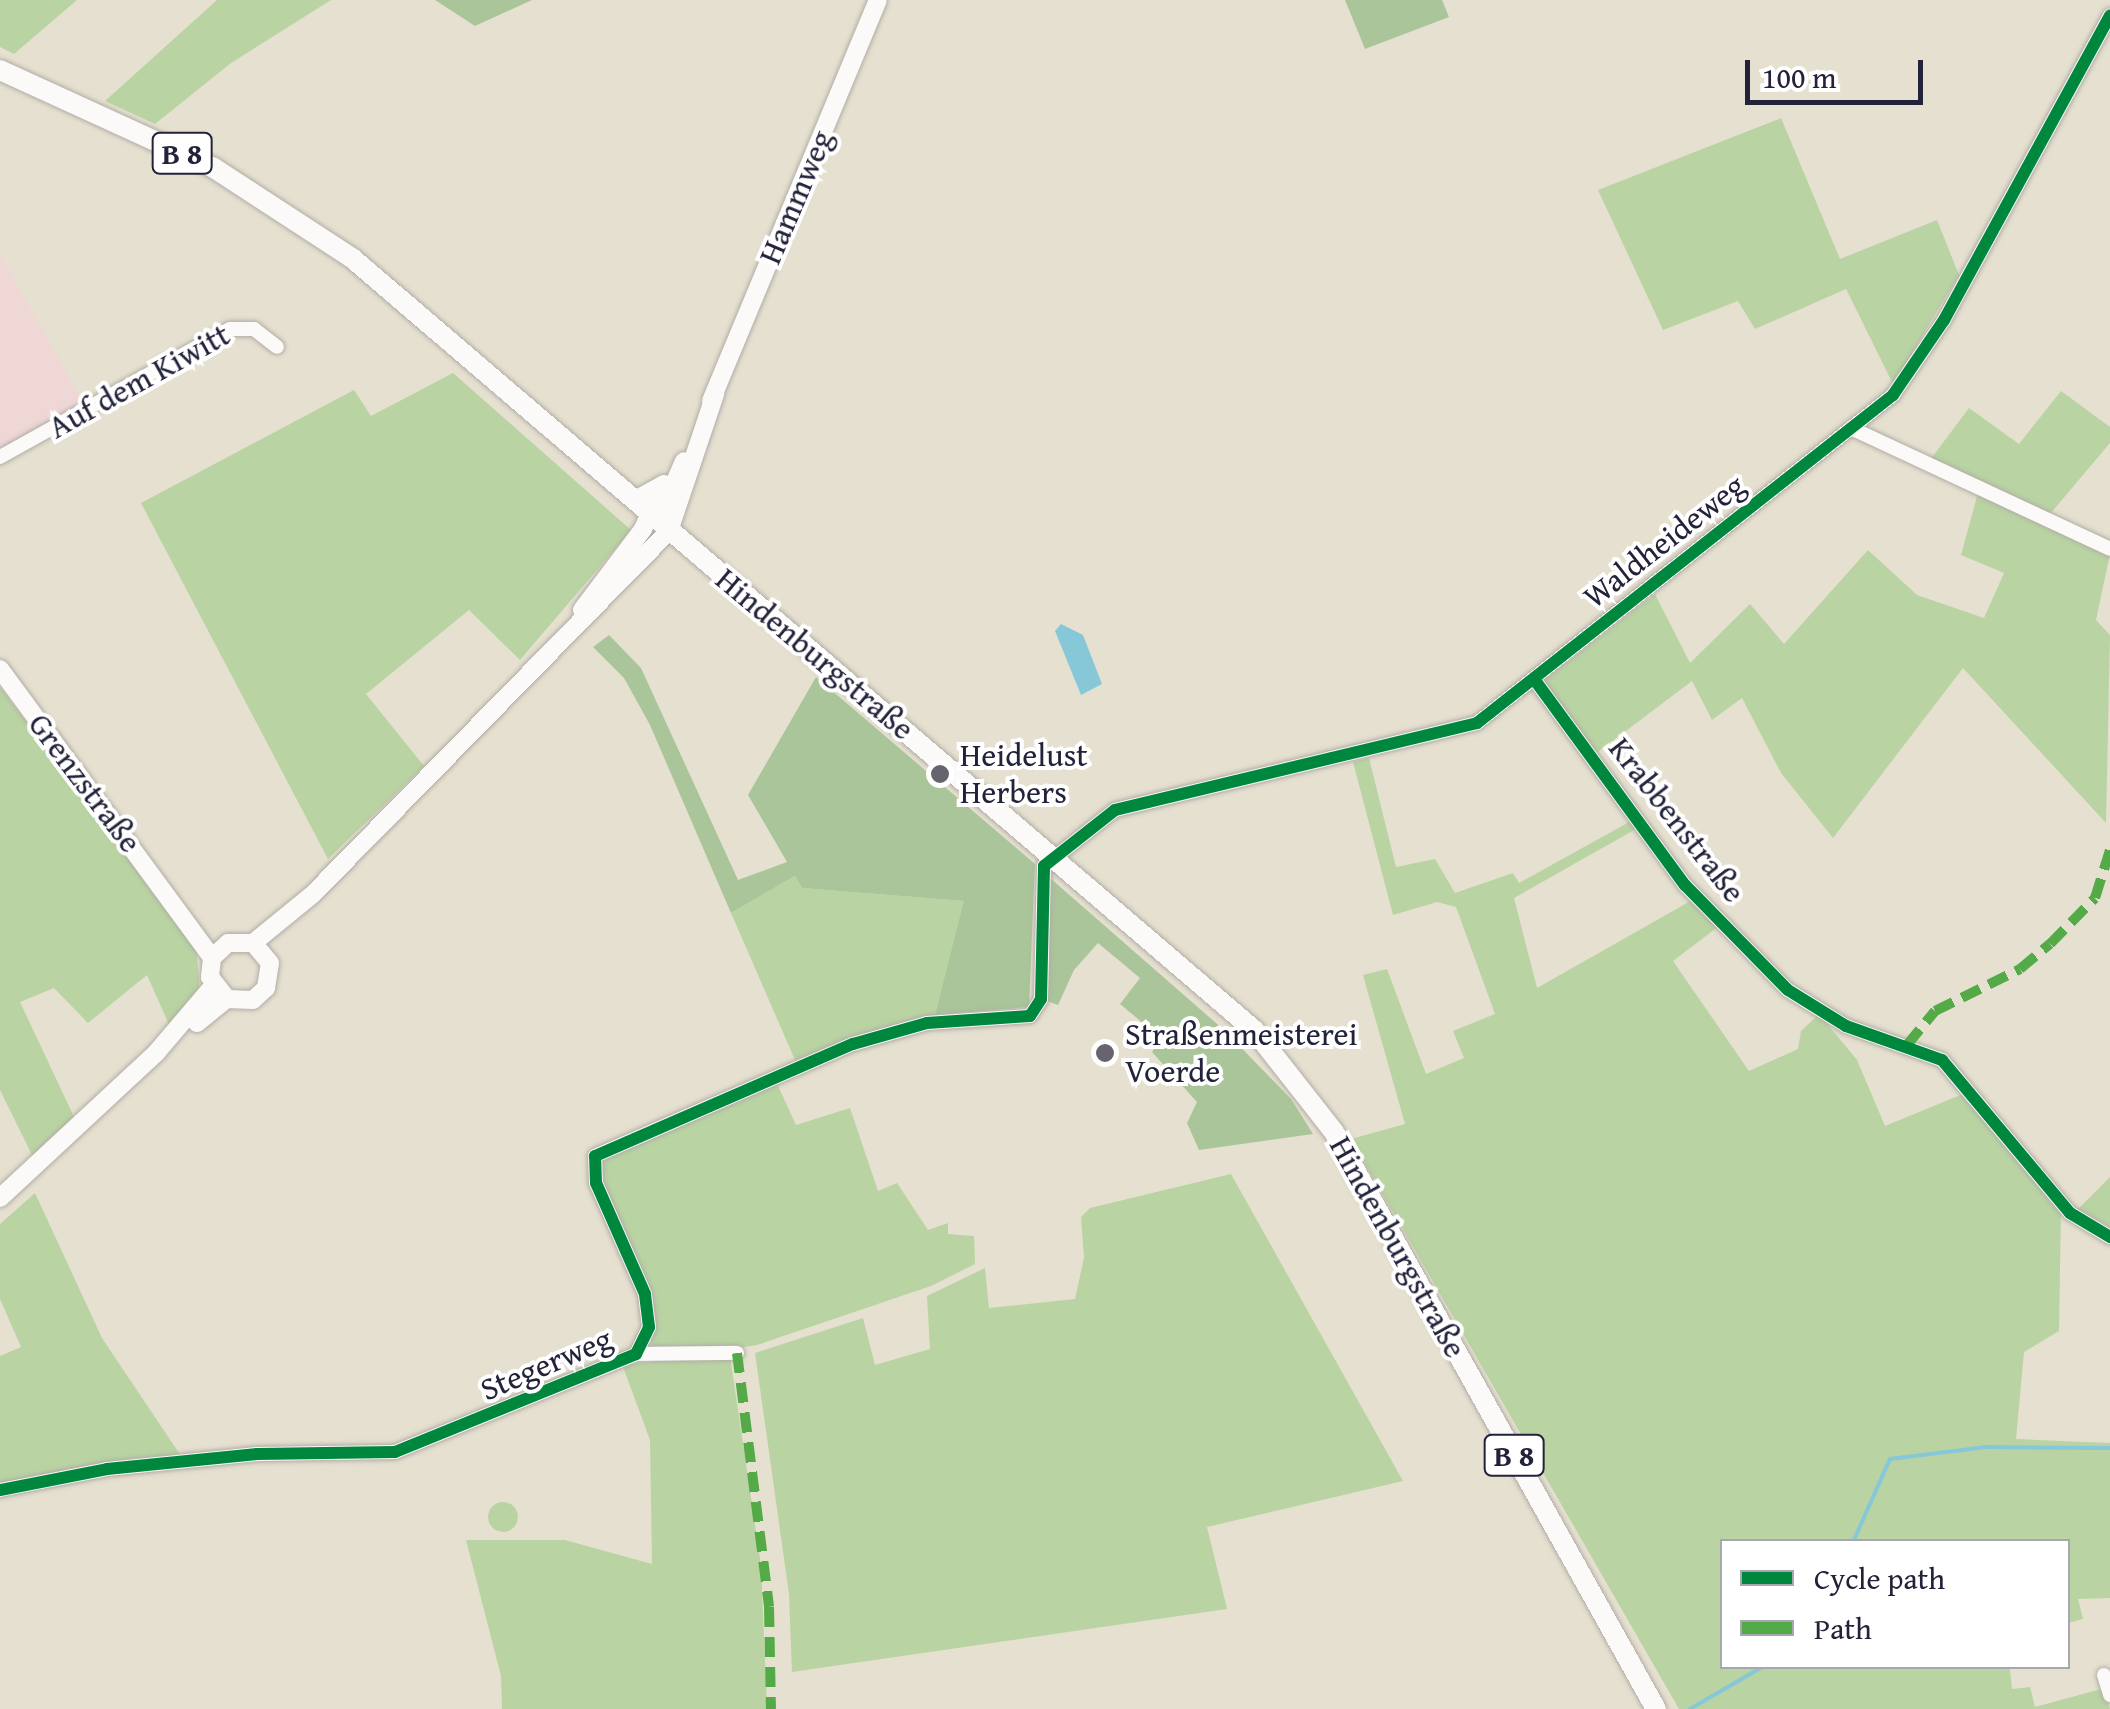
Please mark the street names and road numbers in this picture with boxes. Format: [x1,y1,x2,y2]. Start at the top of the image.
street label: Hammweg [751,124,841,270]
road number: B 8 [150,128,214,178]
street label: Auf dem Kiwitt [42,315,236,447]
street label: Waldheideweg [1576,466,1752,616]
street label: Hindenburgstraße [708,560,922,748]
street label: Grenzstraße [20,706,150,860]
street label: Krabbenstraße [1601,730,1753,910]
street label: Hindenburgstraße [1321,1130,1475,1364]
street label: Stegerweg [474,1319,618,1409]
road number: B 8 [1482,1430,1546,1480]

